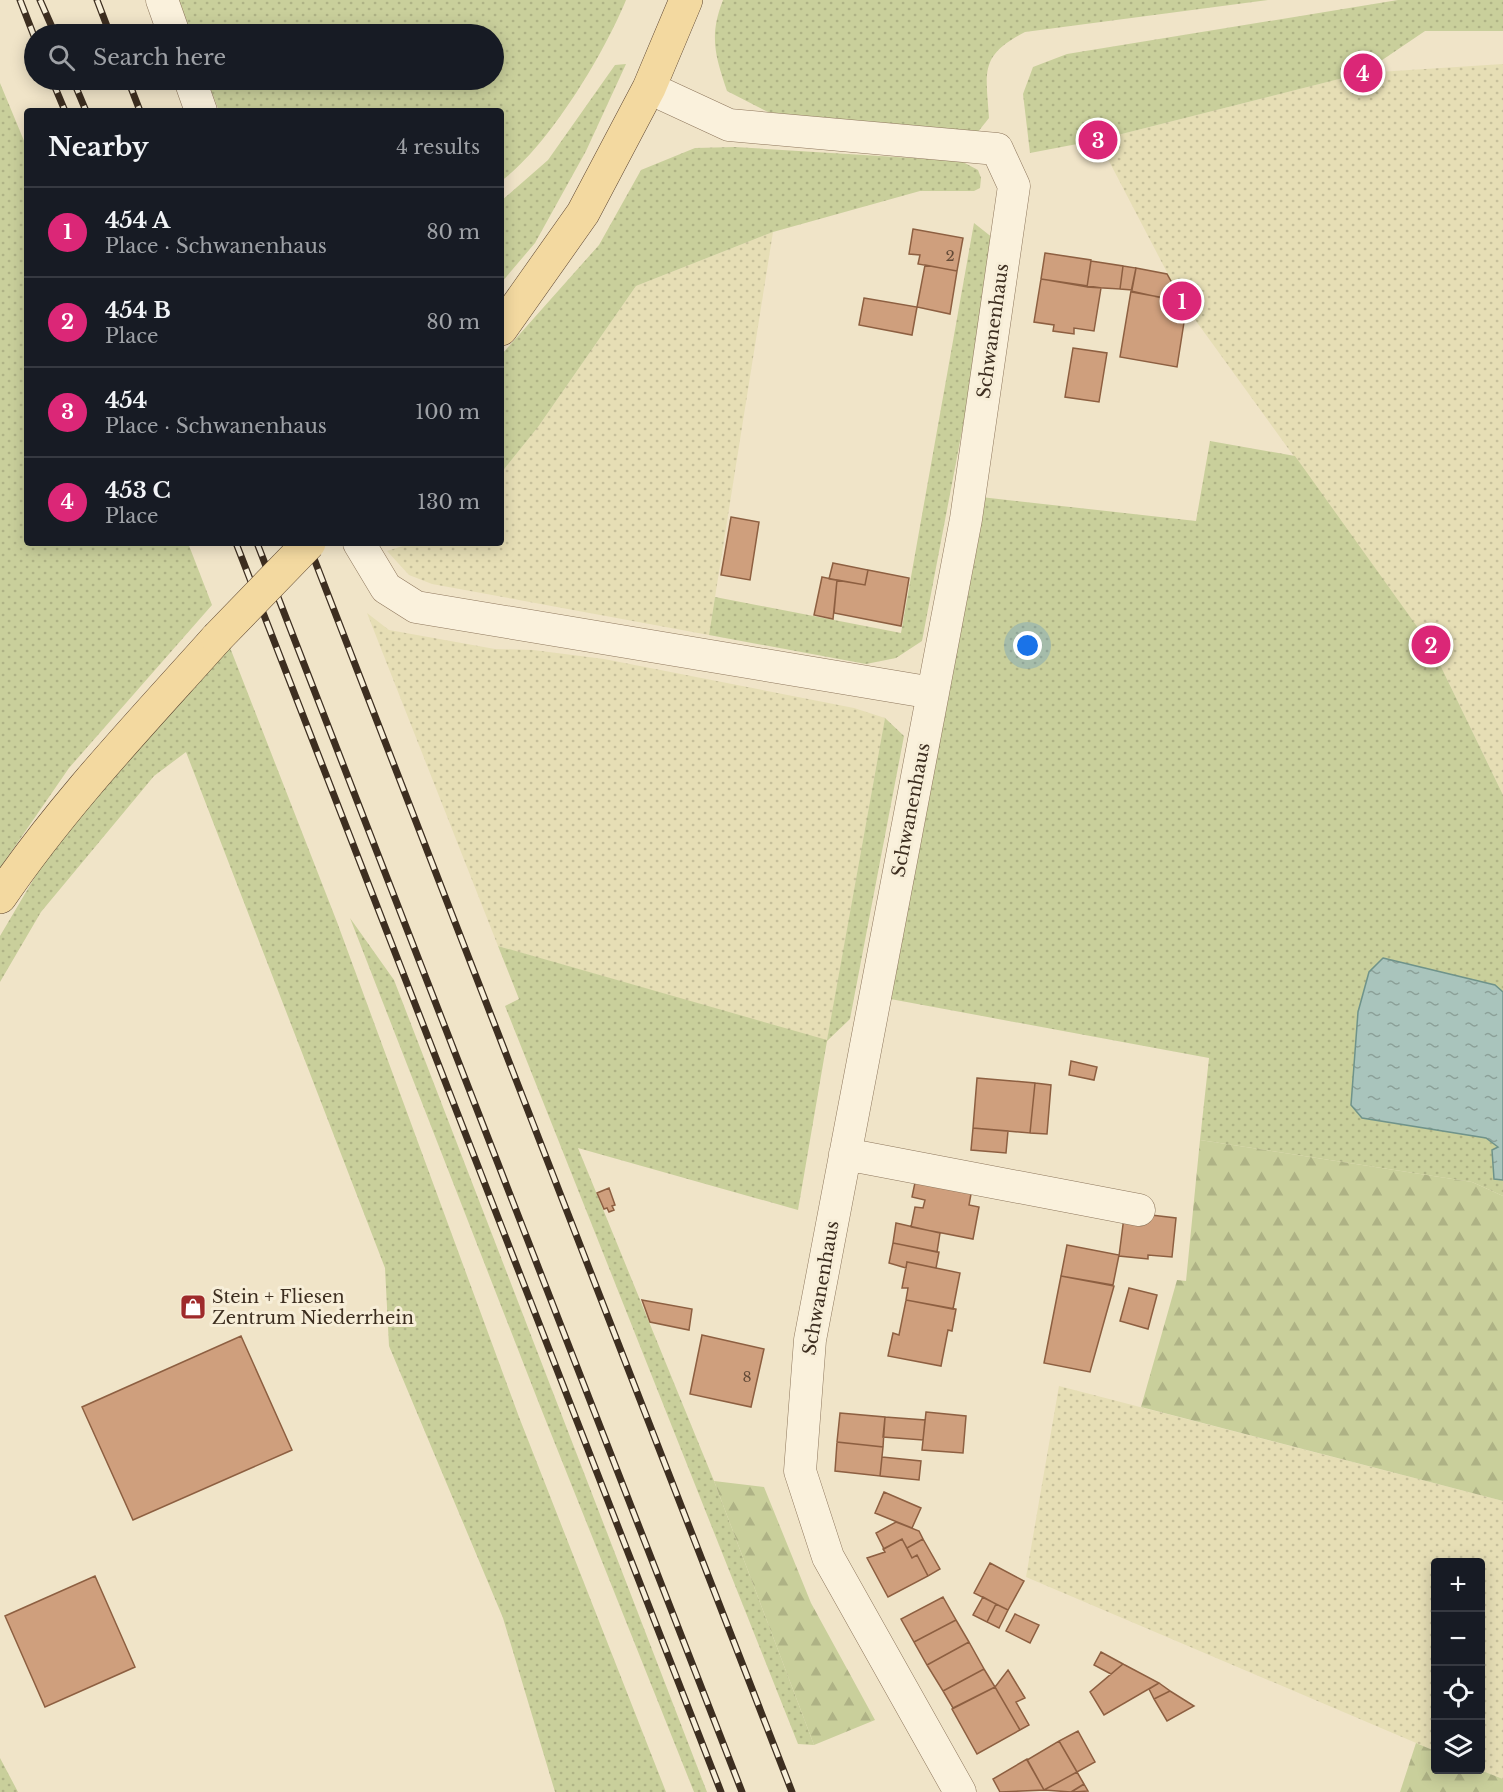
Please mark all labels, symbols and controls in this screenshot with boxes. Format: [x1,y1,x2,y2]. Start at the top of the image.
search box [24,24,504,90]
icon: search [45,41,78,74]
text: Search here [93,44,226,71]
pin: 4 [1344,50,1382,96]
pin: 3 [1078,118,1118,162]
text: Nearby [48,131,149,163]
text: 4 results [396,135,480,159]
text: 454 A [105,207,170,234]
text: 1 [63,220,72,244]
text: 80 m [426,220,480,244]
text: Place · Schwanenhaus [105,234,327,258]
house number: 2 [945,246,955,265]
street label: Schwanenhaus [973,262,1013,400]
pin: 1 [1162,278,1202,324]
text: 454 B [105,297,171,324]
text: 2 [61,310,74,334]
text: 80 m [426,310,480,334]
text: Place [105,324,159,348]
text: 454 [105,387,147,414]
text: 3 [61,400,74,424]
text: 100 m [415,400,480,424]
text: Place · Schwanenhaus [105,414,327,438]
text: 453 C [105,477,171,504]
text: 4 [61,490,74,514]
text: 130 m [417,490,480,514]
text: Place [105,504,159,528]
pin: 2 [1412,622,1450,668]
your location [1013,631,1042,660]
street label: Schwanenhaus [887,741,935,879]
street label: Schwanenhaus [798,1219,844,1357]
place label: Stein + Fliesen Zentrum Niederrhein [212,1286,414,1329]
shop icon: Stein + Fliesen Zentrum Niederrhein [178,1292,208,1322]
house number: 8 [742,1367,752,1386]
map controls [1431,1558,1485,1774]
button: + [1431,1558,1485,1612]
button: − [1431,1612,1485,1666]
button: locate [1431,1666,1485,1720]
button: layers [1431,1720,1485,1774]

